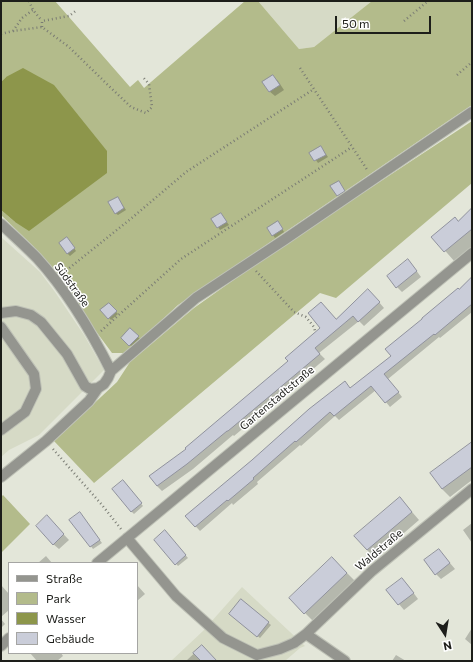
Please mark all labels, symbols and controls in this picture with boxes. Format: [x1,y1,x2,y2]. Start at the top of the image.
scale bar [337,8,433,34]
text: 50 m [342,16,370,30]
street label: Südstraße [52,261,92,309]
street label: Gartenstadtstraße [237,363,317,433]
street label: Waldstraße [353,526,405,574]
legend [8,562,138,654]
text: Straße [46,571,82,585]
text: Park [46,591,71,605]
text: Wasser [46,611,86,625]
north arrow [425,614,465,654]
text: Gebäude [46,631,94,645]
text: N [442,639,453,653]

